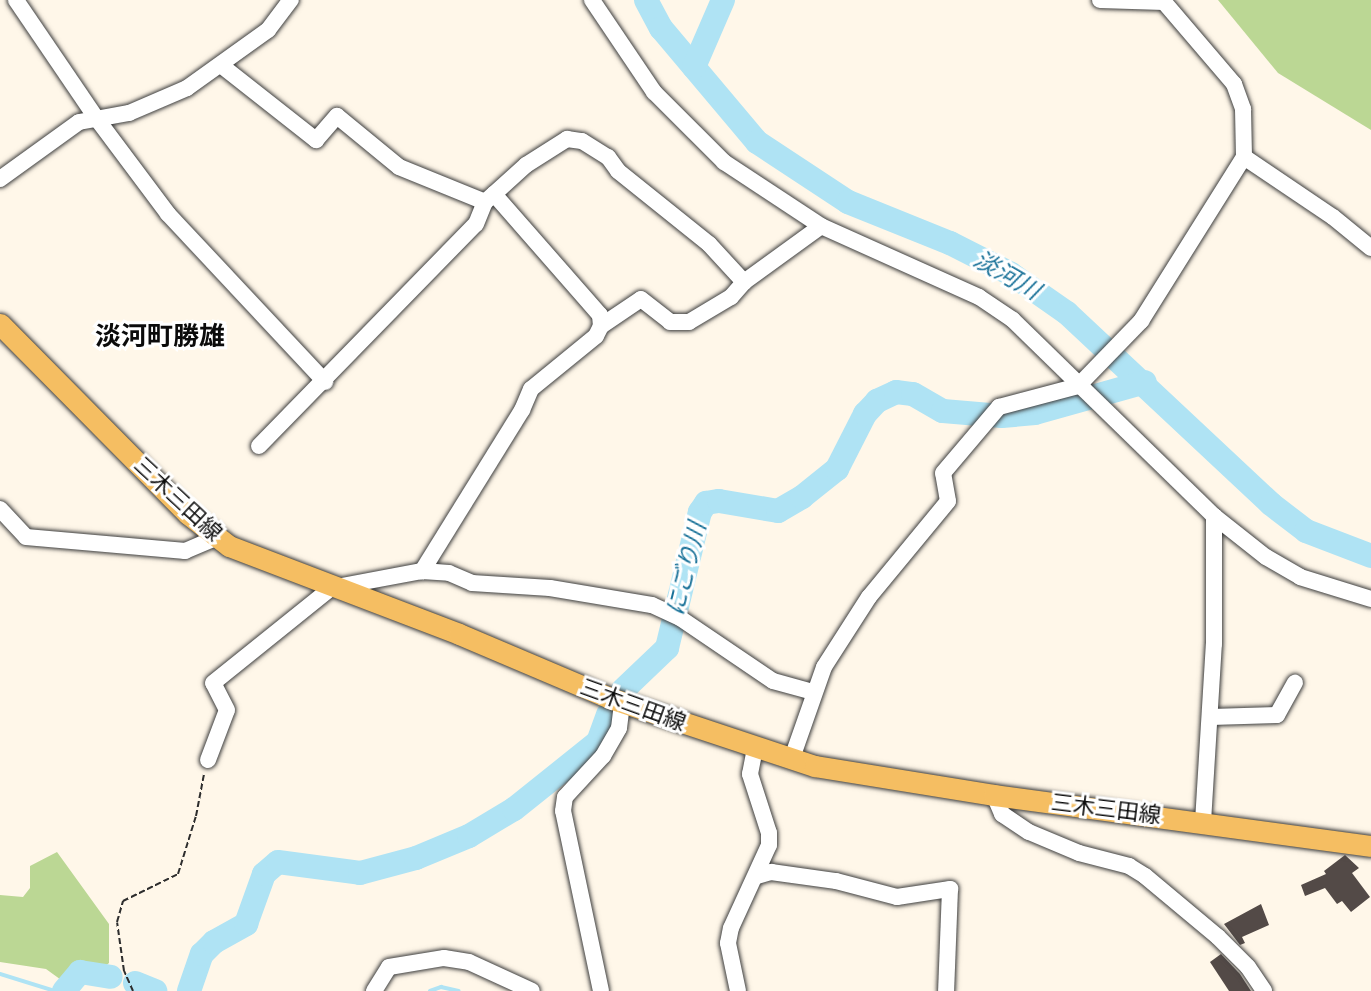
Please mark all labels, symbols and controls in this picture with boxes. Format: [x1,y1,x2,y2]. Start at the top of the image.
water label: 淡河川 [969,245,1045,305]
district label: 淡河町勝雄 [95,321,225,353]
street label: 三木三田線 [129,452,227,546]
water label: にごり川 [660,519,712,619]
street label: 三木三田線 [577,674,689,736]
street label: 三木三田線 [1050,789,1162,829]

